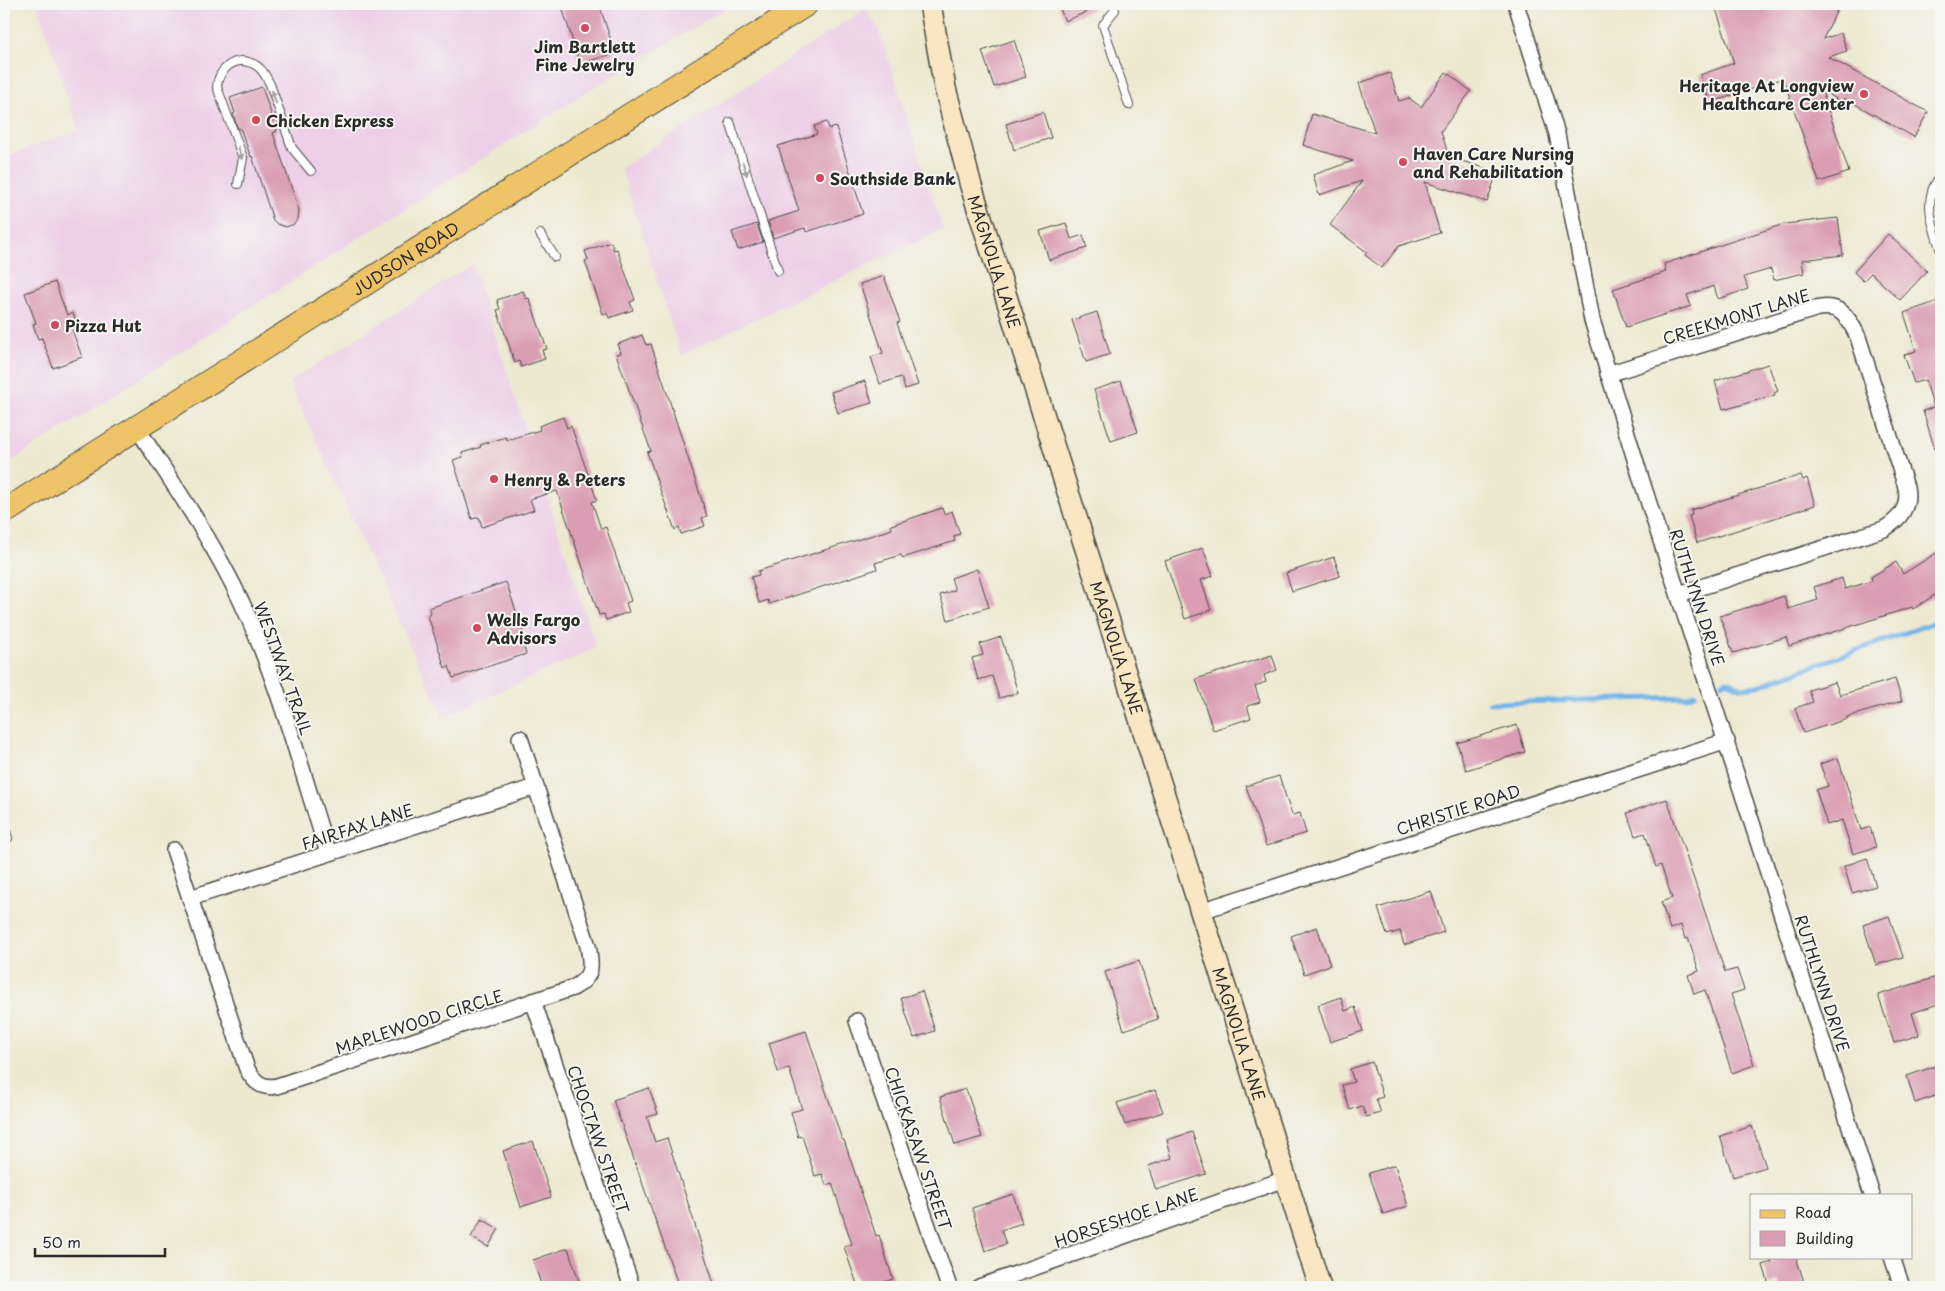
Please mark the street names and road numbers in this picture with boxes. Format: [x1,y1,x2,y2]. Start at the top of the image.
street label: MAGNOLIA LANE [963,192,1027,331]
street label: JUDSON ROAD [347,215,463,301]
street label: CREEKMONT LANE [1659,282,1813,350]
street label: RUTHLYNN DRIVE [1665,525,1731,669]
street label: MAGNOLIA LANE [1085,578,1150,717]
street label: WESTWAY TRAIL [249,598,319,738]
street label: CHRISTIE ROAD [1393,778,1523,840]
street label: FAIRFAX LANE [298,797,416,855]
street label: RUTHLYNN DRIVE [1790,911,1856,1055]
street label: MAGNOLIA LANE [1207,964,1272,1104]
street label: MAPLEWOOD CIRCLE [332,983,506,1059]
street label: CHOCTAW STREET [562,1061,636,1217]
street label: CHICKASAW STREET [880,1063,958,1233]
street label: HORSESHOE LANE [1051,1181,1201,1253]

